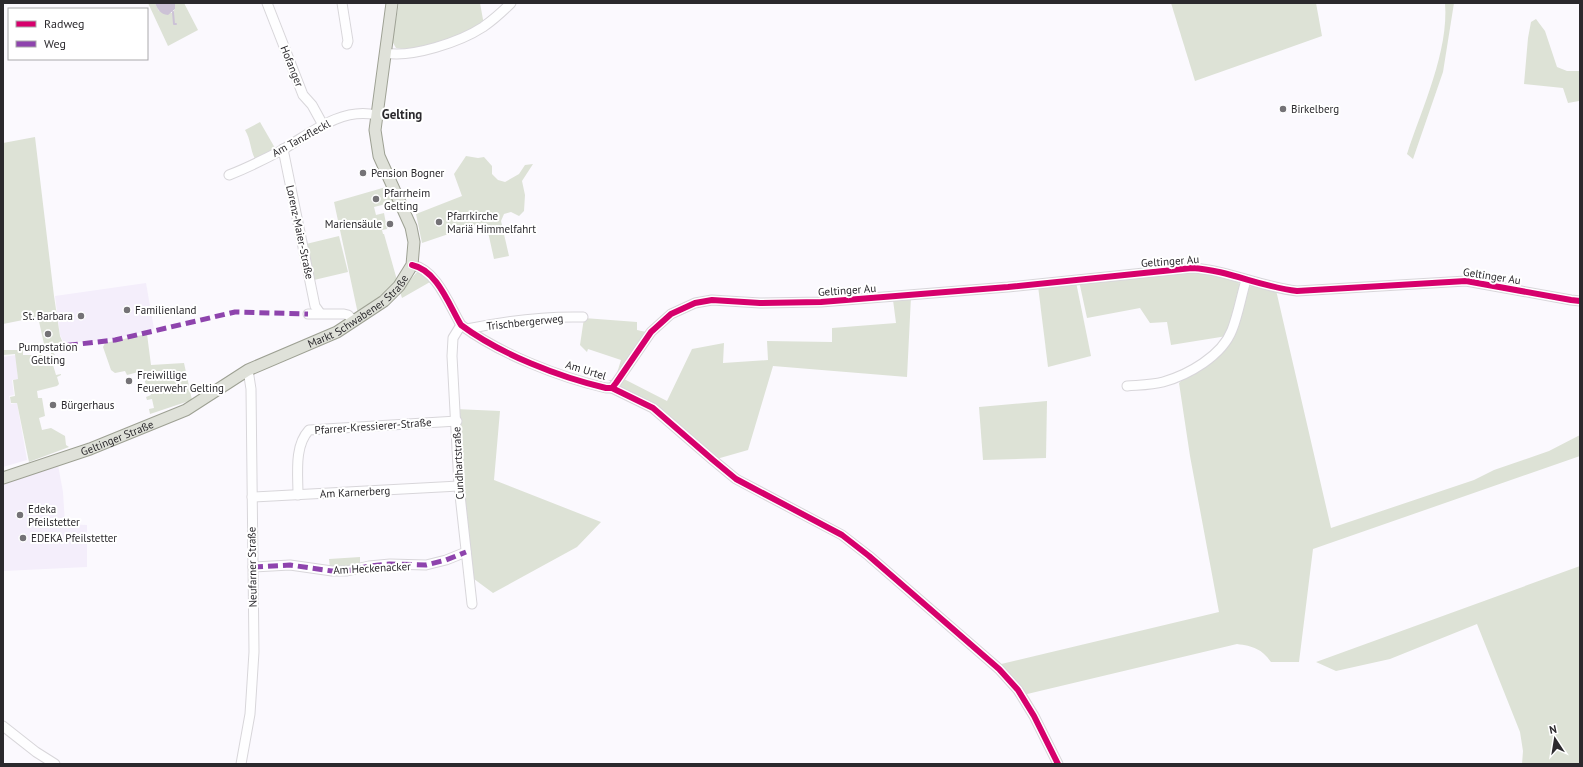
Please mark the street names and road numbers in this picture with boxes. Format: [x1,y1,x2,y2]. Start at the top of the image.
street label: Hofanger [277,43,307,89]
street label: Am Tanzfleckl [269,116,333,160]
street label: Lorenz-Maier-Straße [283,184,317,281]
street label: Geltinger Au [1140,252,1200,270]
street label: Geltinger Au [1462,265,1522,287]
street label: Markt Schwabener Straße [305,272,412,351]
street label: Geltinger Au [817,281,877,299]
street label: Trischbergerweg [486,311,564,333]
street label: Am Urtel [564,357,609,383]
street label: Pfarrer-Kressierer-Straße [314,415,432,437]
street label: Geltinger Straße [79,417,156,459]
street label: Cundhartstraße [449,426,467,500]
street label: Am Karnerberg [319,483,391,501]
street label: Neufarner Straße [244,526,260,608]
street label: Am Heckenacker [333,559,411,577]

